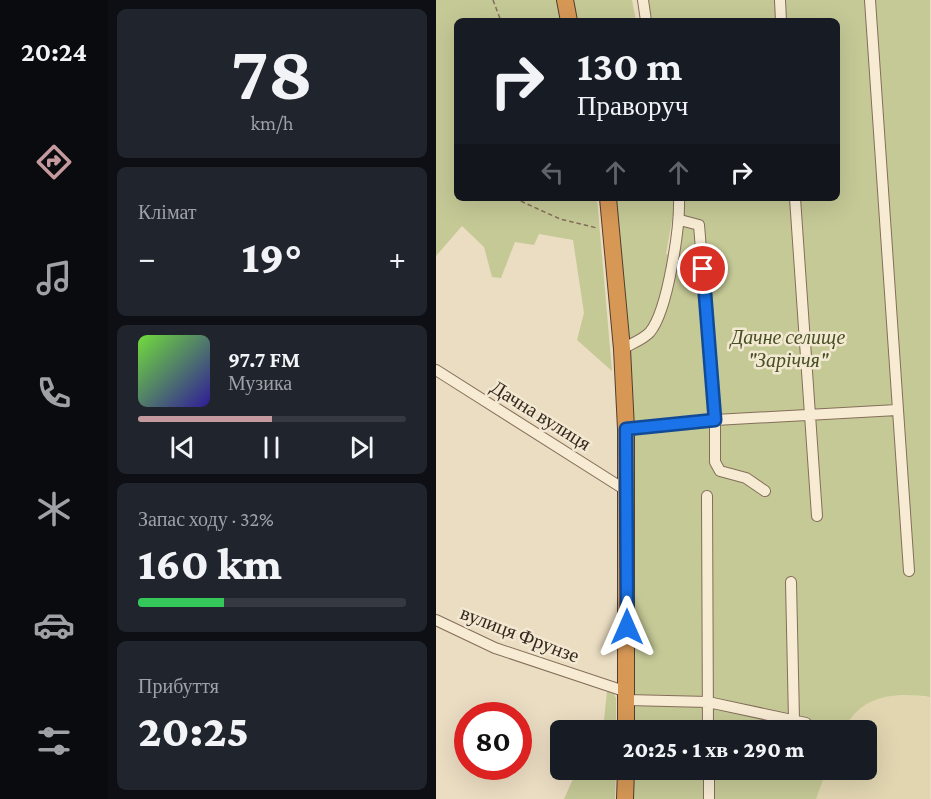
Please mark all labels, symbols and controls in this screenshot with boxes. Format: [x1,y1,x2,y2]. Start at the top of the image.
text: 78 [231,29,313,116]
text: 20:24 [21,37,87,67]
icon: right [478,42,556,120]
text: 130 m [577,42,682,89]
text: Праворуч [577,91,688,121]
text: km/h [250,112,294,134]
icon: directions [33,141,75,183]
icon: left [536,156,569,189]
icon: ahead [599,156,632,189]
icon: ahead [662,156,695,189]
icon: right [725,156,758,189]
text: Клімат [138,201,197,223]
text: 19° [242,232,302,282]
text: − [138,239,155,276]
text: + [389,239,406,276]
pin [677,243,728,294]
icon: arrive [686,252,719,285]
icon: music [33,257,75,299]
park label: Дачне селище "Заріччя" [729,326,845,372]
text: 97.7 FM [228,347,300,372]
icon: phone [33,372,75,414]
text: Музика [228,372,292,394]
street label: Дачна вулиця [486,376,595,455]
icon: previous [166,431,199,464]
icon: pause [255,431,288,464]
icon: next [345,431,378,464]
icon: climate [33,488,75,530]
text: Запас ходу · 32% [138,508,274,530]
text: 160 km [138,539,282,589]
position arrow [595,595,659,659]
street label: вулиця Фрунзе [457,601,583,668]
icon: car [33,604,75,646]
text: Прибуття [138,675,219,697]
speed limit sign: 80 [454,702,532,780]
text: 20:25 [138,706,249,756]
icon: filters [33,720,75,762]
text: 20:25 · 1 хв · 290 m [623,737,804,762]

